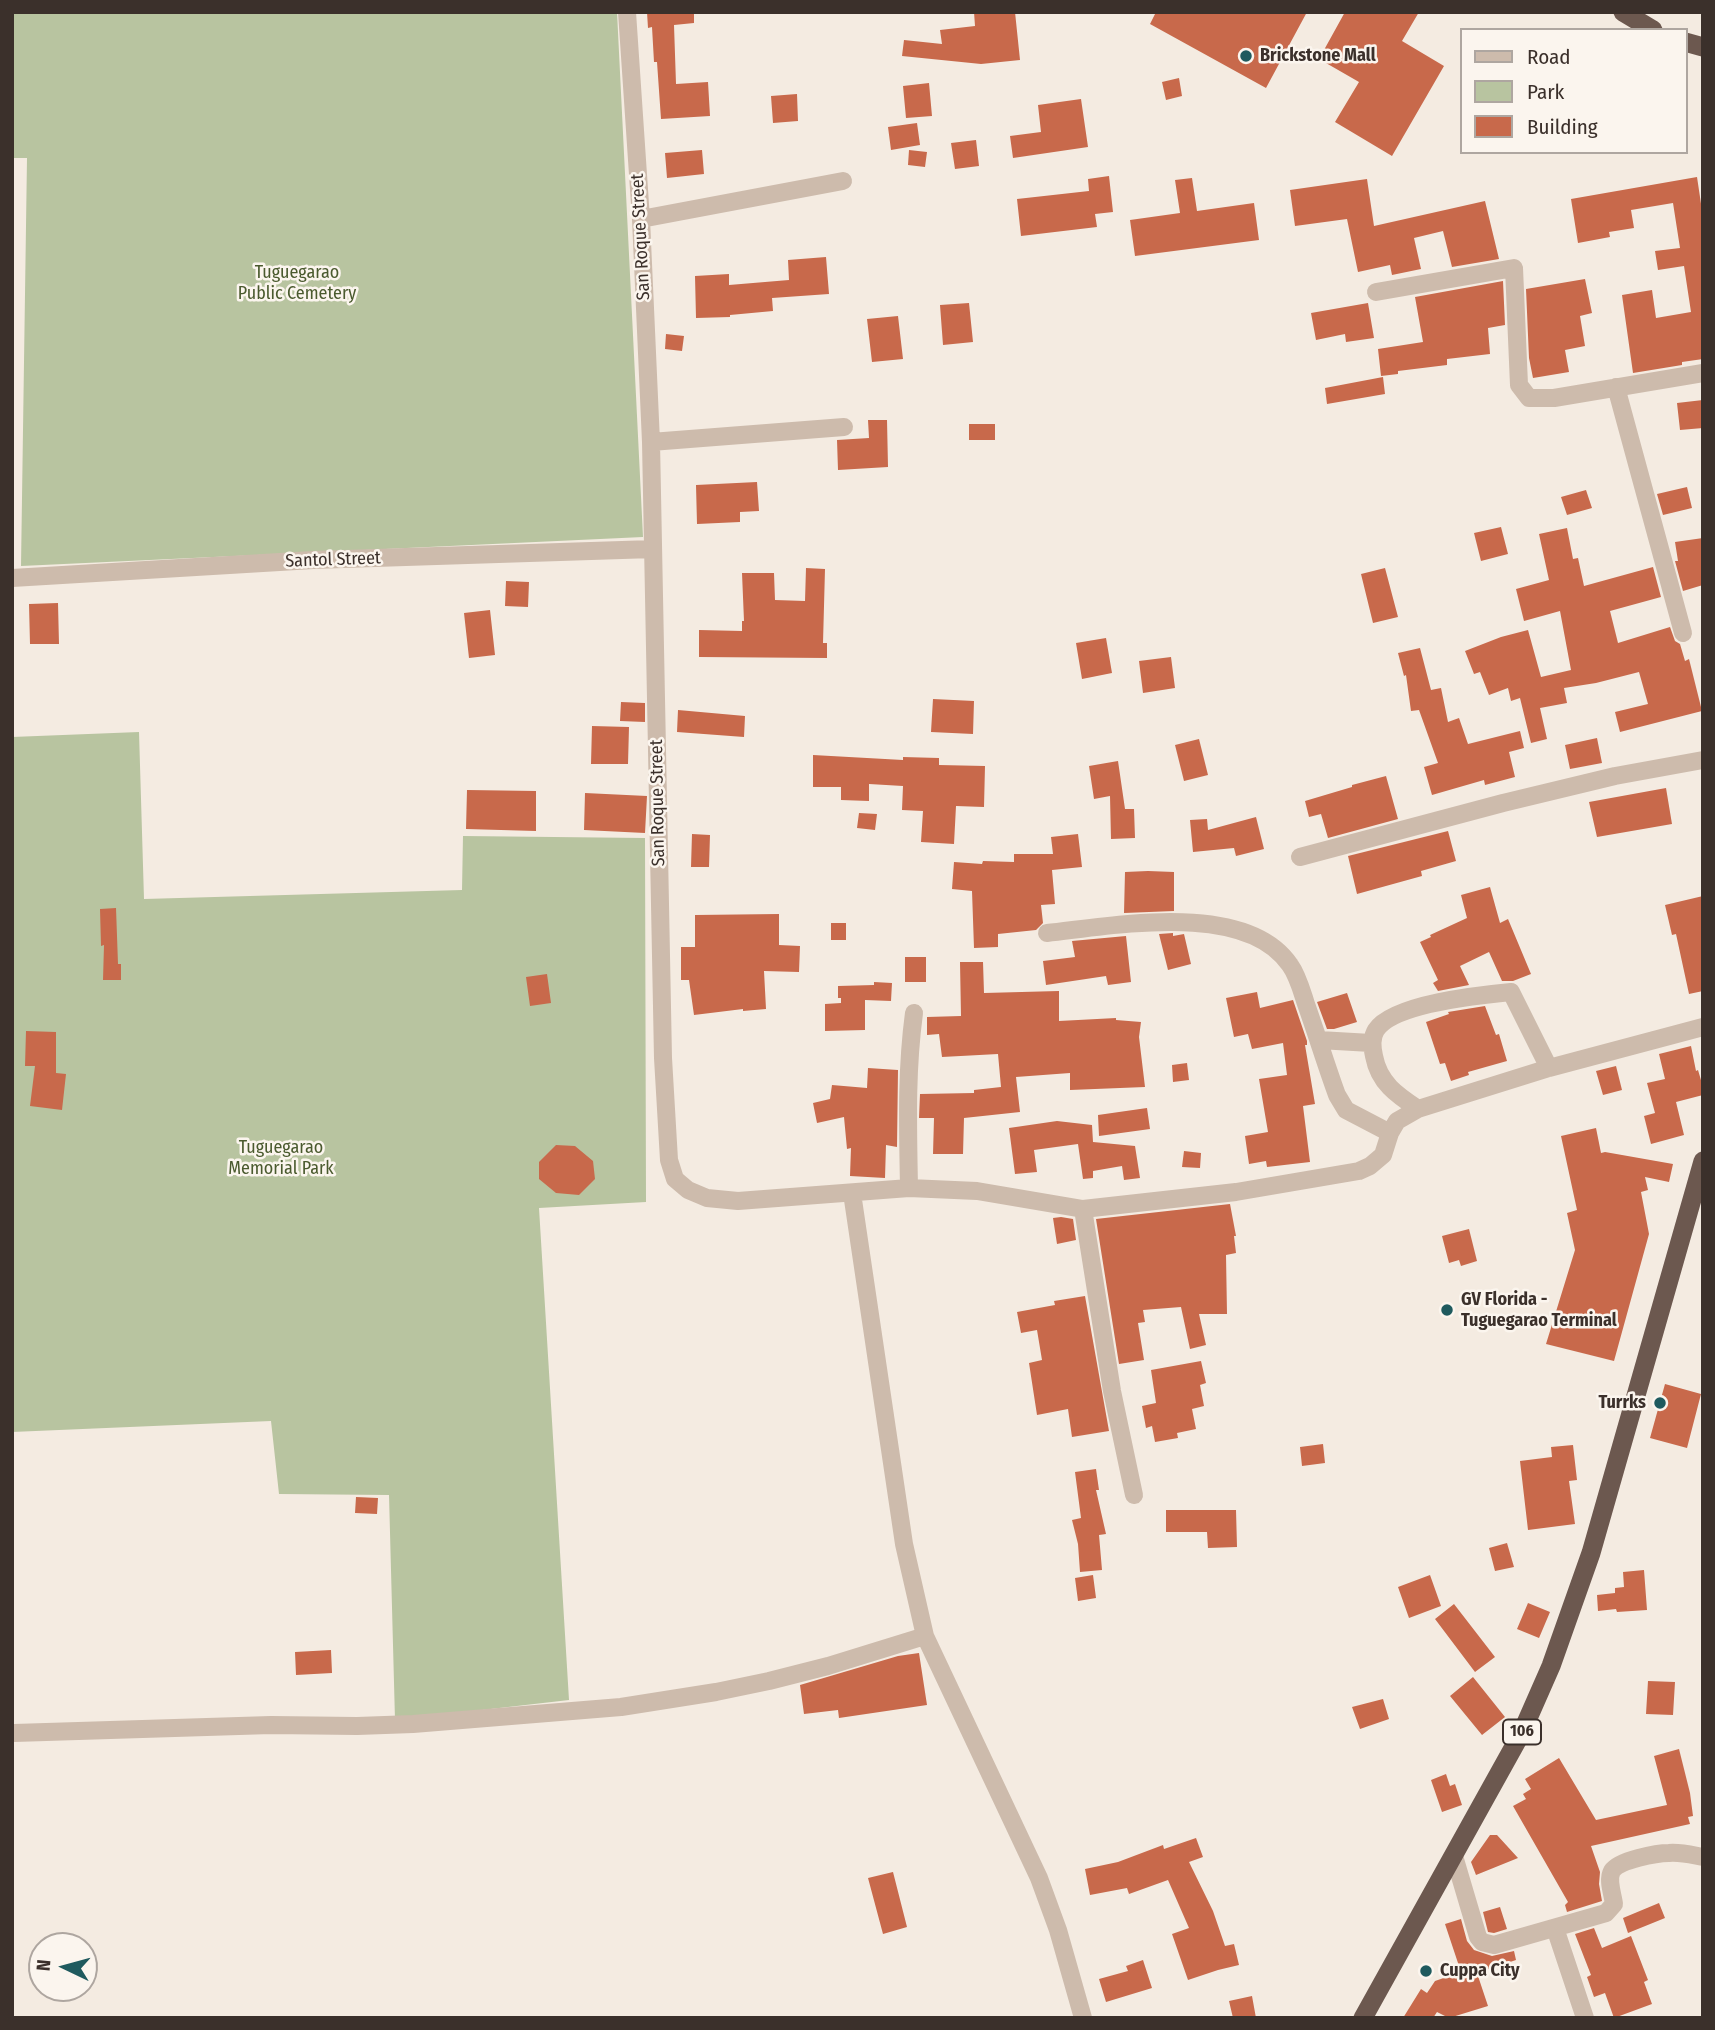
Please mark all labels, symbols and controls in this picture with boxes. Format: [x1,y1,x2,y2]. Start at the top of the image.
legend [1460,28,1687,154]
text: Road [1527,44,1571,70]
place label: Brickstone Mall [1260,45,1376,67]
marker: Brickstone Mall [1238,48,1254,64]
text: Park [1527,79,1564,105]
text: Building [1527,114,1598,140]
street label: San Roque Street [627,173,655,301]
park label: Tuguegarao Public Cemetery [238,262,356,304]
street label: Santol Street [285,548,381,572]
street label: San Roque Street [646,739,670,867]
park label: Tuguegarao Memorial Park [228,1137,334,1180]
place label: GV Florida - Tuguegarao Terminal [1461,1289,1617,1332]
marker: GV Florida - Tuguegarao Terminal [1439,1302,1455,1318]
place label: Turrks [1598,1392,1646,1414]
marker: Turrks [1652,1395,1668,1411]
road number: 106 [1503,1720,1541,1744]
north arrow [28,1932,98,2002]
text: N [32,1959,56,1972]
place label: Cuppa City [1440,1960,1520,1982]
marker: Cuppa City [1418,1963,1434,1979]

